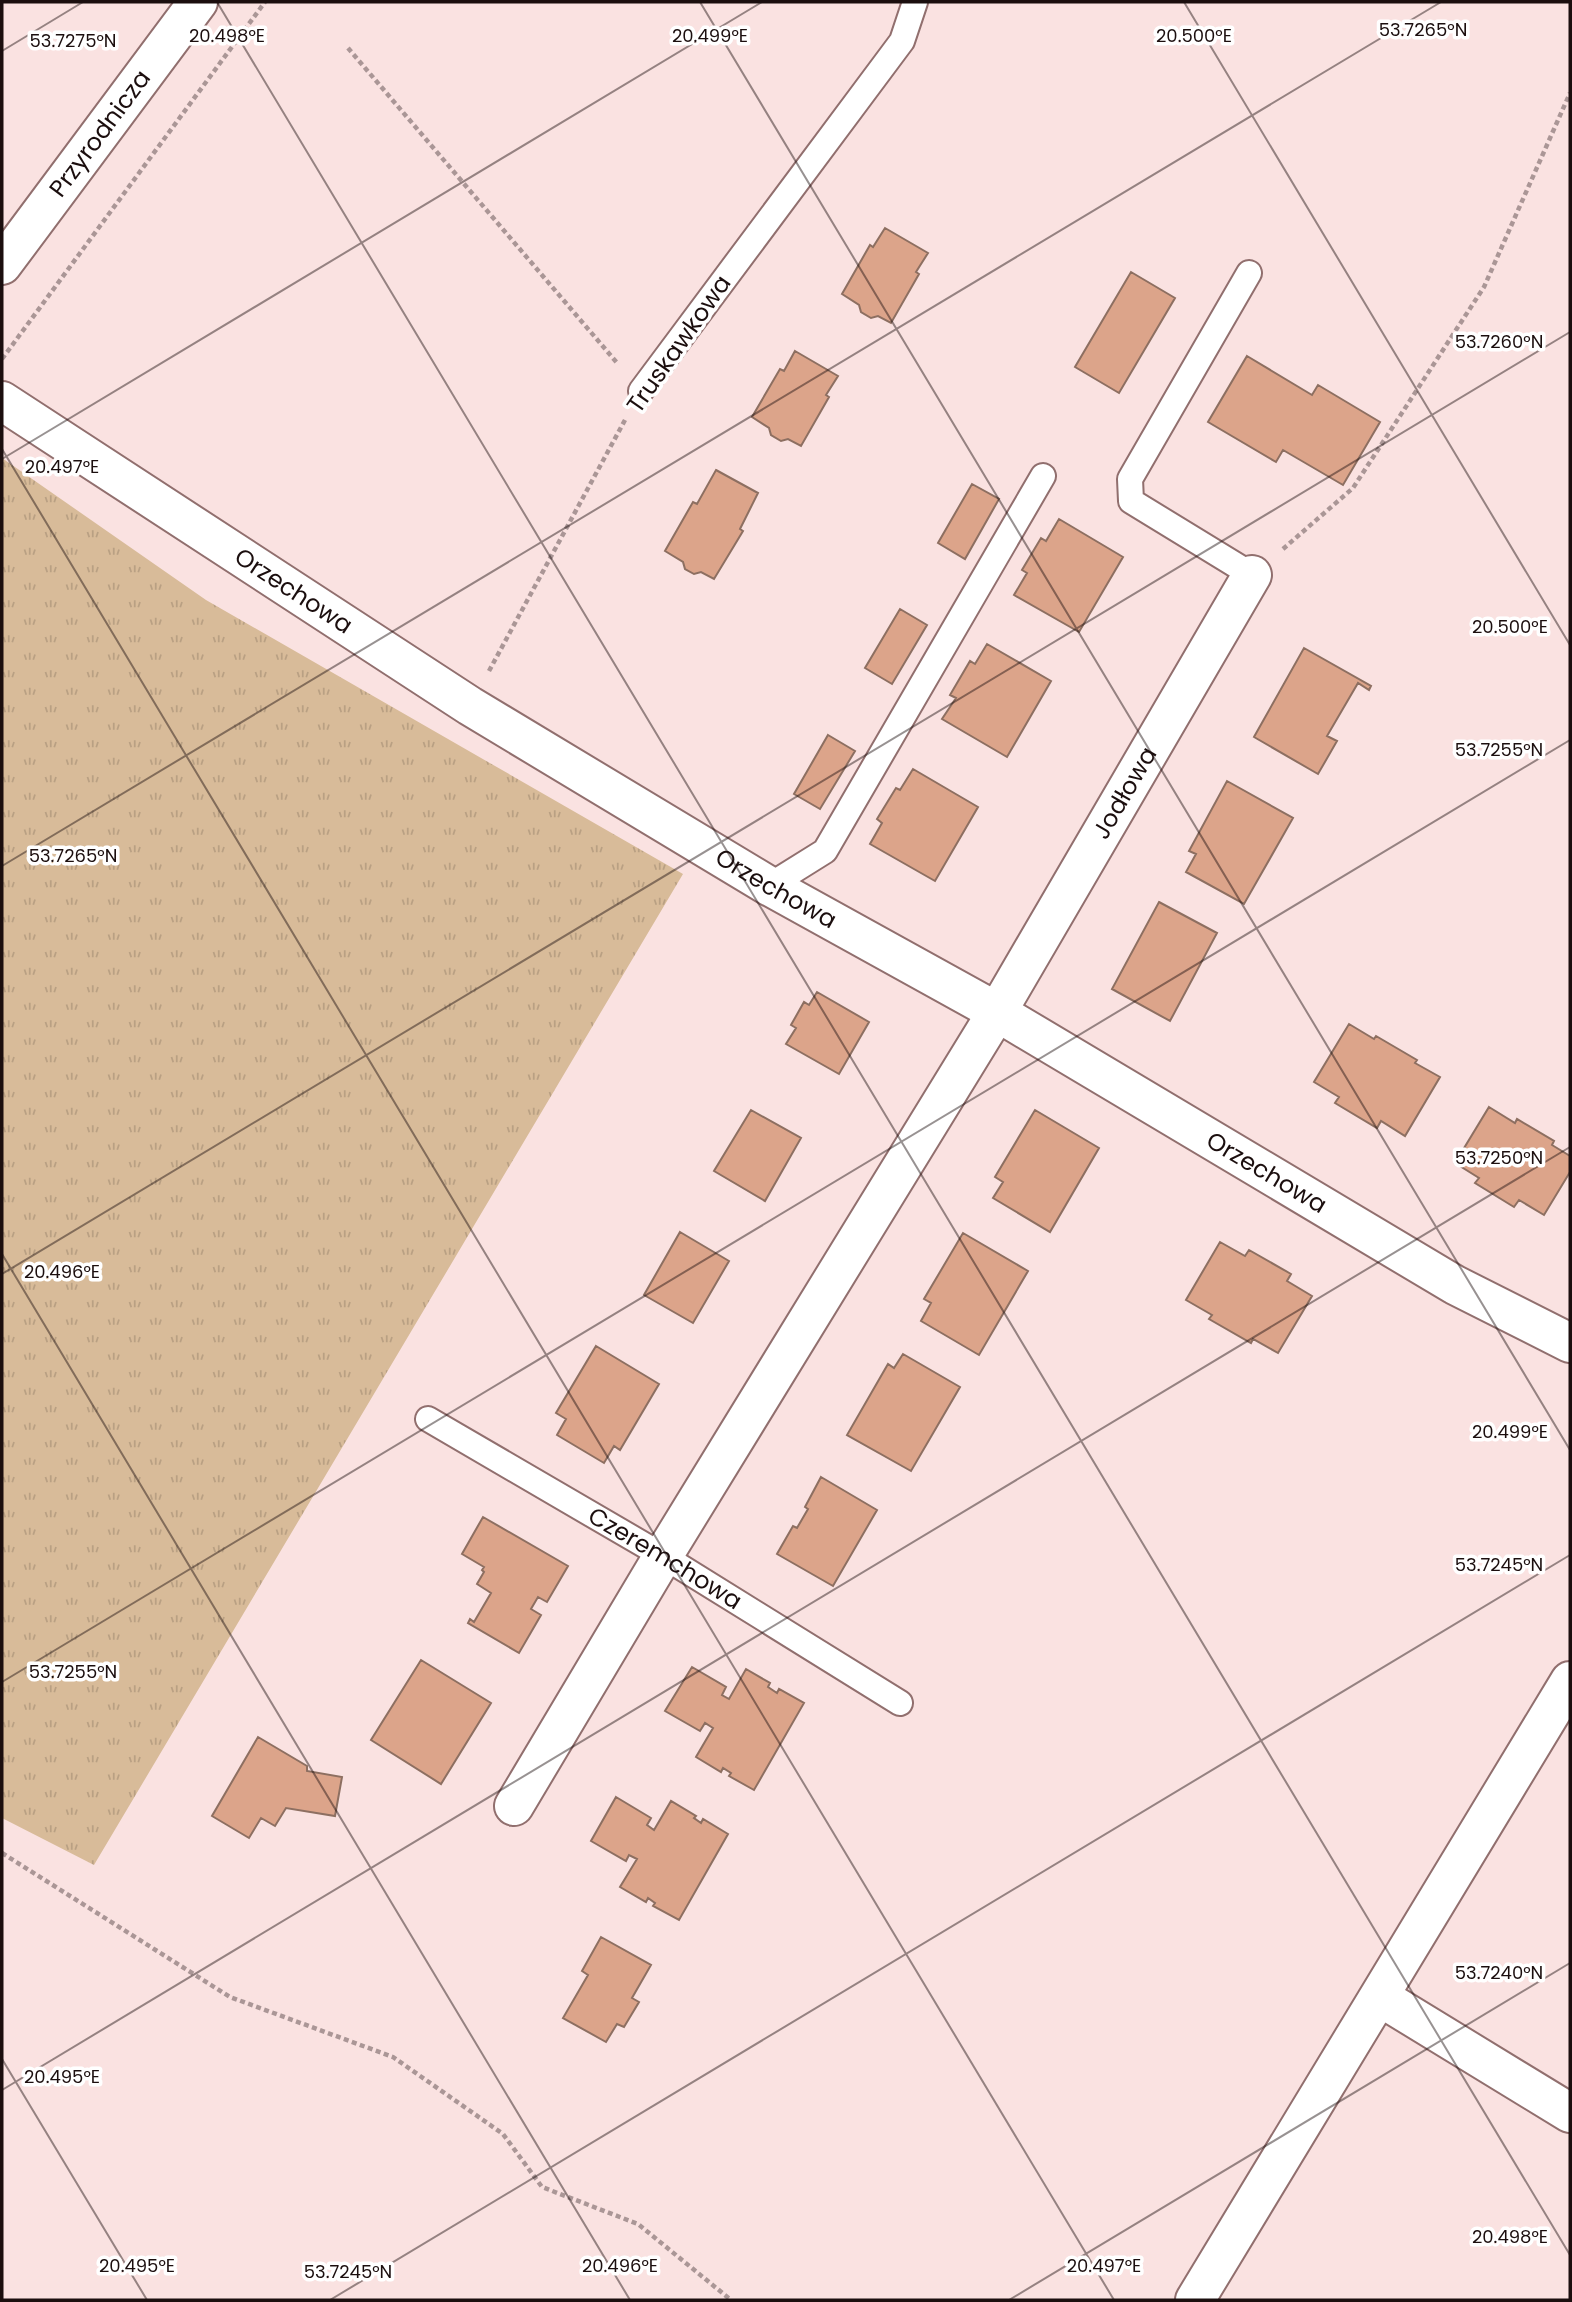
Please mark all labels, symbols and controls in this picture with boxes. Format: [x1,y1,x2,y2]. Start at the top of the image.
text: 53.7265°N [1379,17,1467,42]
text: 20.498°E [189,23,265,48]
text: 20.499°E [672,23,748,48]
text: 20.500°E [1156,23,1232,48]
text: 53.7275°N [29,28,117,53]
street label: Przyrodnicza [41,63,158,204]
street label: Truskawkowa [619,268,738,419]
text: 53.7260°N [1455,329,1543,354]
text: 20.497°E [25,454,99,479]
street label: Orzechowa [228,540,359,641]
text: 20.500°E [1472,614,1548,639]
text: 53.7255°N [1455,737,1543,762]
street label: Jodłowa [1085,740,1164,845]
street label: Orzechowa [709,840,843,936]
text: 53.7265°N [29,843,117,868]
street label: Orzechowa [1200,1124,1333,1221]
text: 53.7250°N [1455,1145,1543,1170]
text: 20.496°E [24,1259,100,1284]
text: 20.499°E [1472,1419,1548,1444]
street label: Czeremchowa [582,1499,749,1617]
text: 53.7245°N [1455,1552,1543,1577]
text: 53.7255°N [29,1659,117,1684]
text: 53.7240°N [1455,1960,1543,1985]
text: 20.495°E [24,2064,100,2089]
text: 20.498°E [1472,2224,1548,2249]
text: 20.495°E [99,2253,175,2278]
text: 20.496°E [582,2253,658,2278]
text: 20.497°E [1067,2253,1141,2278]
text: 53.7245°N [304,2259,392,2284]

